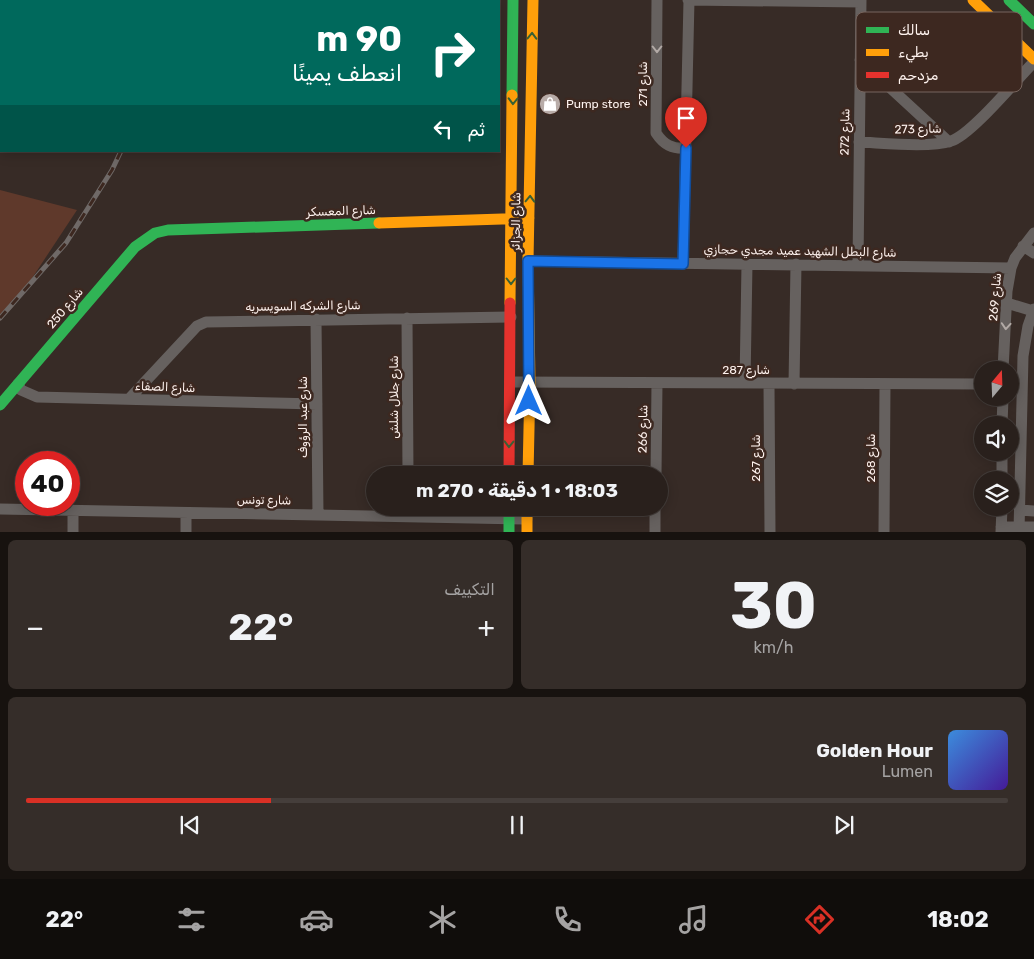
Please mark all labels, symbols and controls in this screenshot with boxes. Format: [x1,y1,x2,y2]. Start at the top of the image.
legend [856,12,1022,92]
text: 90 m [316,18,402,60]
icon: right [420,20,485,85]
text: سالك [898,22,930,39]
one-way arrow [527,32,538,40]
text: بطيء [898,44,929,63]
one-way arrow [652,45,662,53]
text: انعطف يمينًا [292,60,402,87]
street label: شارع 271 [636,61,652,107]
text: مزدحم [898,67,938,84]
shop icon: Pump store [538,92,562,116]
one-way arrow [507,97,518,105]
place label: Pump store [566,97,631,111]
pin [665,97,707,148]
icon: arrive [672,104,700,132]
street label: شارع 272 [838,108,854,156]
icon: left [429,115,457,143]
text: ثم [467,118,485,141]
street label: شارع 273 [894,122,942,138]
street label: شارع الجزائر [508,192,526,253]
one-way arrow [524,195,535,203]
street label: شارع المعسكر [305,203,376,221]
street label: شارع البطل الشهيد عميد مجدي حجازي [703,242,897,262]
street label: شارع 269 [986,272,1006,322]
one-way arrow [506,278,516,285]
street label: شارع 250 [44,285,88,332]
street label: شارع الشركه السويسريه [245,298,361,316]
one-way arrow [1000,323,1011,331]
street label: شارع جلال شلش [387,355,403,439]
north arrow [974,361,1019,406]
map controls [974,361,1019,516]
street label: شارع 287 [722,363,770,379]
position arrow [502,374,554,426]
street label: شارع عبد الرؤوف [296,376,312,458]
street label: شارع الصفاء [134,379,196,397]
street label: شارع 266 [636,405,652,453]
button: sound [974,416,1019,461]
street label: شارع 267 [749,434,765,482]
street label: شارع 268 [864,434,880,482]
one-way arrow [504,440,514,448]
speed limit sign: 40 [15,451,80,516]
button: layers [974,471,1019,516]
text: 18:03 · 1 دقيقة · 270 m [416,479,618,502]
street label: شارع تونس [237,493,291,509]
text: 30 [730,567,817,644]
text: التكييف [444,580,495,599]
text: 22° [228,604,293,650]
text: − [26,611,44,644]
text: + [478,611,495,644]
text: km/h [754,638,793,657]
text: Golden Hour [816,739,933,762]
text: Lumen [882,762,933,781]
icon: previous [176,811,204,839]
icon: pause [503,811,531,839]
icon: next [830,811,858,839]
icon: filters [174,902,209,937]
icon: car [299,902,334,937]
icon: climate [425,902,460,937]
icon: phone [550,902,585,937]
icon: music [676,902,711,937]
icon: directions [802,902,837,937]
text: 22° [45,906,83,933]
text: 18:02 [927,906,989,933]

